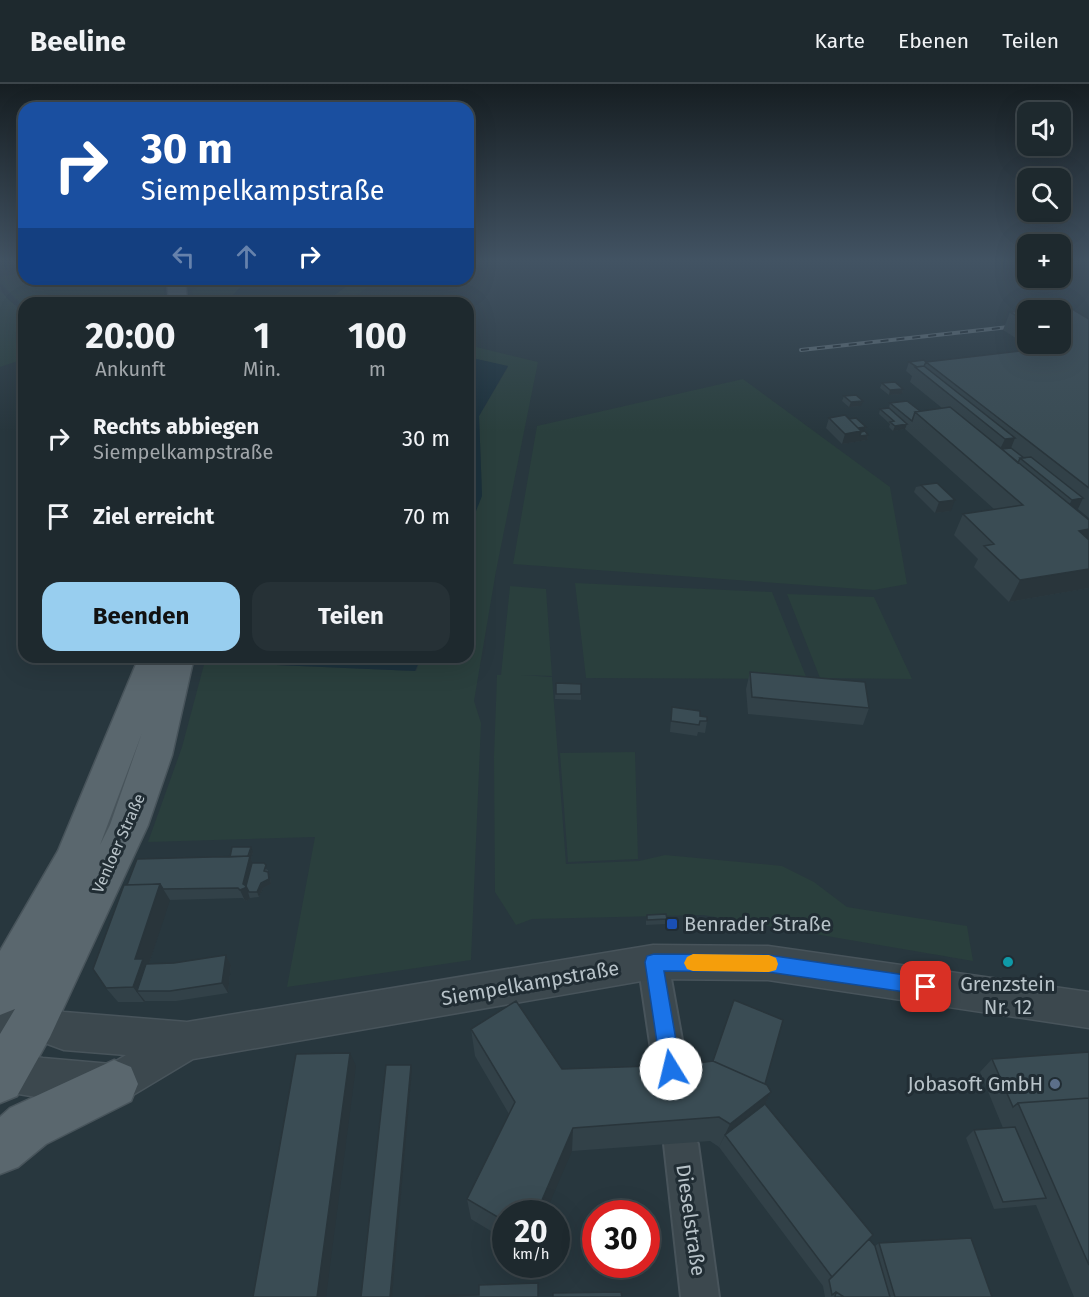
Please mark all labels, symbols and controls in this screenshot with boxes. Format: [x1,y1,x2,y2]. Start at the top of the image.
text: Beeline [30,25,126,58]
text: Karte [814,28,865,54]
text: Ebenen [898,28,969,54]
text: Teilen [1002,28,1059,54]
map controls [1017,102,1071,354]
button: sound [1017,102,1071,156]
text: 30 m [141,124,233,174]
icon: right [42,126,120,204]
button: search [1017,168,1071,222]
text: Siempelkampstraße [141,175,384,207]
button: + [1017,234,1071,288]
icon: left [167,240,200,273]
icon: ahead [230,240,263,273]
icon: right [293,240,326,273]
button: − [1017,300,1071,354]
text: 20:00 [85,314,176,358]
text: 1 [253,314,270,358]
text: 100 [348,314,407,358]
text: Ankunft [95,357,166,381]
text: Min. [243,357,281,381]
text: m [369,357,386,381]
text: Rechts abbiegen [93,413,259,440]
icon: right [42,422,75,455]
text: 30 m [402,425,450,452]
text: Siempelkampstraße [93,440,273,464]
icon: arrive [42,500,75,533]
text: Ziel erreicht [93,503,214,530]
text: 70 m [404,503,450,530]
button: Beenden [42,582,240,651]
button: Teilen [252,582,450,651]
street label: Venloer Straße [88,791,149,896]
place label: Benrader Straße [684,912,831,936]
marker: Benrader Straße [665,917,679,931]
marker: Grenzstein Nr. 12 [1001,955,1015,969]
street label: Siempelkampstraße [439,956,621,1010]
pin [900,961,951,1012]
icon: arrive [909,970,942,1003]
place label: Grenzstein Nr. 12 [960,972,1056,1019]
position arrow [639,1037,703,1101]
place label: Jobasoft GmbH [907,1072,1043,1096]
marker: Jobasoft GmbH [1048,1077,1062,1091]
street label: Dieselstraße [671,1163,711,1277]
speed limit sign: 30 [582,1200,660,1278]
text: 20 [514,1214,548,1250]
text: km/h [512,1245,550,1263]

